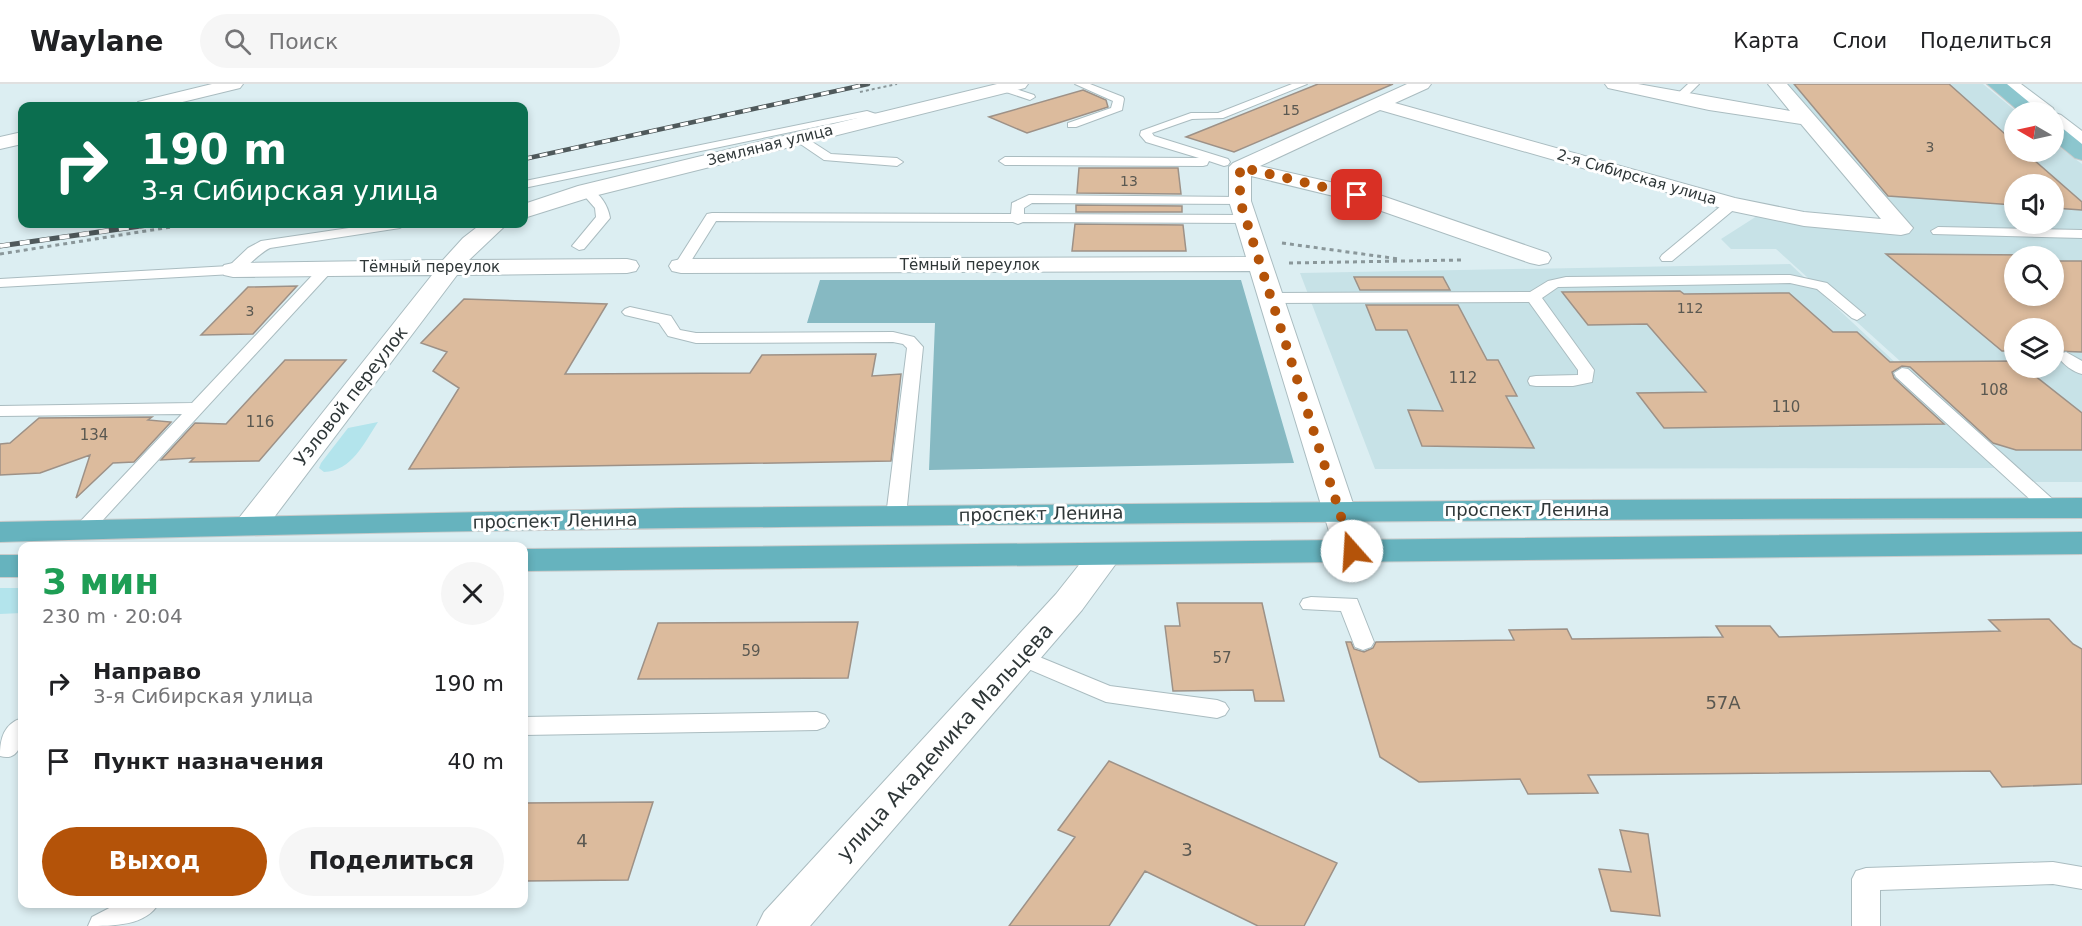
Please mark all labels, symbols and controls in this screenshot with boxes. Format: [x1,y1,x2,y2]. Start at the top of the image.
search box [200,14,620,68]
text: Waylane [30,25,164,58]
icon: search [221,25,254,58]
text: Поиск [269,29,338,54]
text: Карта [1733,29,1799,53]
text: Слои [1832,29,1887,53]
text: Поделиться [1920,29,2052,53]
house number: 15 [1282,102,1300,118]
north arrow [2004,102,2064,162]
map controls [2004,102,2064,378]
street label: Земляная улица [705,121,835,169]
text: 190 m [141,125,287,174]
icon: right [42,126,120,204]
house number: 3 [1926,139,1934,155]
street label: 2-я Сибирская улица [1555,146,1719,208]
pin [1331,169,1382,220]
house number: 13 [1120,173,1138,189]
button: sound [2004,174,2064,234]
text: 3-я Сибирская улица [141,175,439,206]
icon: arrive [1340,178,1373,211]
button: search [2004,246,2064,306]
street label: Тёмный переулок [899,256,1040,274]
street label: Тёмный переулок [359,258,500,276]
house number: 112 [1677,300,1703,316]
house number: 3 [246,303,254,319]
button: layers [2004,318,2064,378]
street label: Узловой переулок [290,322,412,470]
house number: 112 [1449,369,1477,387]
house number: 108 [1980,381,2008,399]
house number: 110 [1772,398,1800,416]
house number: 116 [246,413,274,431]
house number: 134 [80,426,108,444]
street label: проспект Ленина [1445,499,1609,520]
street label: проспект Ленина [958,502,1124,525]
street label: проспект Ленина [472,509,638,532]
position arrow [1320,519,1384,583]
text: 3 мин [42,561,159,602]
button: close [441,562,504,625]
text: 230 m · 20:04 [42,604,183,628]
street label: улица Академика Мальцева [832,618,1058,866]
house number: 59 [741,642,761,660]
house number: 57 [1212,649,1232,667]
text: Направо [93,659,201,684]
icon: right [42,667,75,700]
text: 190 m [434,671,504,696]
text: 3-я Сибирская улица [93,684,314,708]
house number: 57А [1705,692,1741,713]
icon: arrive [42,745,75,778]
text: Пункт назначения [93,749,324,774]
text: 40 m [448,749,504,774]
button: Выход [42,827,267,896]
button: Поделиться [279,827,504,896]
house number: 4 [576,830,588,851]
house number: 3 [1181,839,1193,860]

